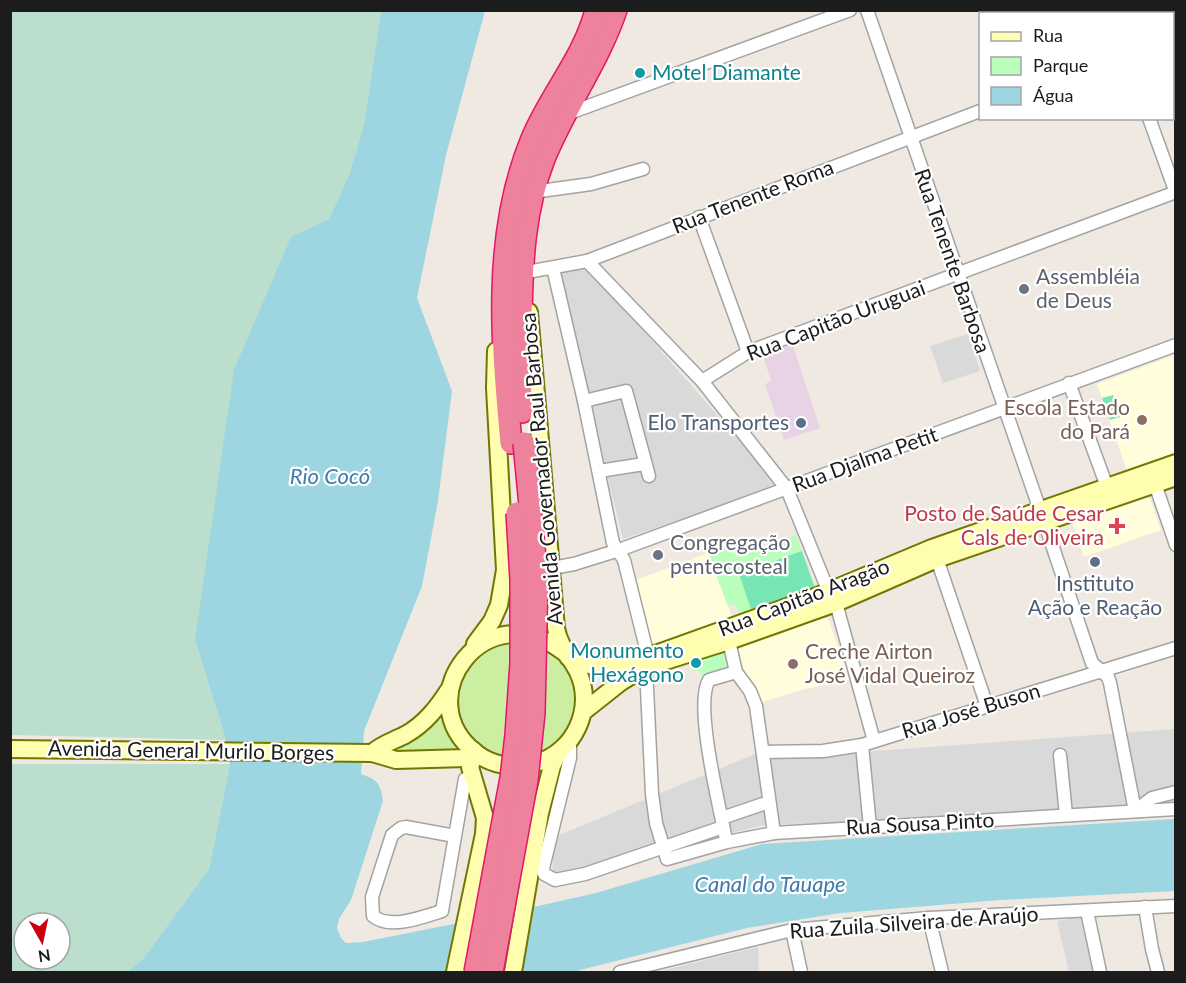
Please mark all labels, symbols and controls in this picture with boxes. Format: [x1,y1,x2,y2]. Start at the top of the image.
legend [979,12,1174,120]
text: Rua [1033,24,1063,46]
text: Parque [1033,54,1088,76]
place label: Motel Diamante [652,59,801,84]
marker: Motel Diamante [633,66,647,80]
text: Água [1033,84,1074,106]
street label: Rua Tenente Roma [668,153,837,238]
street label: Rua Tenente Barbosa [910,165,997,356]
place label: Assembléia de Deus [1036,263,1140,312]
street label: Rua Capitão Uruguai [743,274,928,365]
marker: Assembléia de Deus [1017,282,1031,296]
street label: Avenida Governador Raul Barbosa [514,312,567,627]
place label: Escola Estado do Pará [1004,394,1130,443]
place label: Elo Transportes [648,409,789,434]
marker: Escola Estado do Pará [1135,413,1149,427]
marker: Elo Transportes [794,416,808,430]
street label: Rua Djalma Petit [788,421,941,497]
water label: Rio Cocó [290,462,370,489]
place label: Posto de Saúde Cesar Cals de Oliveira [904,500,1104,549]
marker: Posto de Saúde Cesar Cals de Oliveira [1108,517,1126,535]
place label: Congregação pentecosteal [670,529,790,578]
marker: Congregação pentecosteal [651,548,665,562]
street label: Rua Capitão Aragão [714,552,893,641]
marker: Instituto Ação e Reação [1088,555,1102,569]
place label: Instituto Ação e Reação [1028,570,1162,619]
place label: Monumento Hexágono [570,637,684,686]
place label: Creche Airton José Vidal Queiroz [805,638,975,687]
marker: Monumento Hexágono [689,656,703,670]
marker: Creche Airton José Vidal Queiroz [786,657,800,671]
street label: Rua José Buson [898,677,1043,742]
street label: Avenida General Murilo Borges [48,735,334,764]
street label: Rua Sousa Pinto [845,806,995,839]
water label: Canal do Tauape [694,870,846,897]
street label: Rua Zuila Silveira de Araújo [789,900,1039,943]
north arrow [12,911,72,971]
text: N [37,946,52,967]

